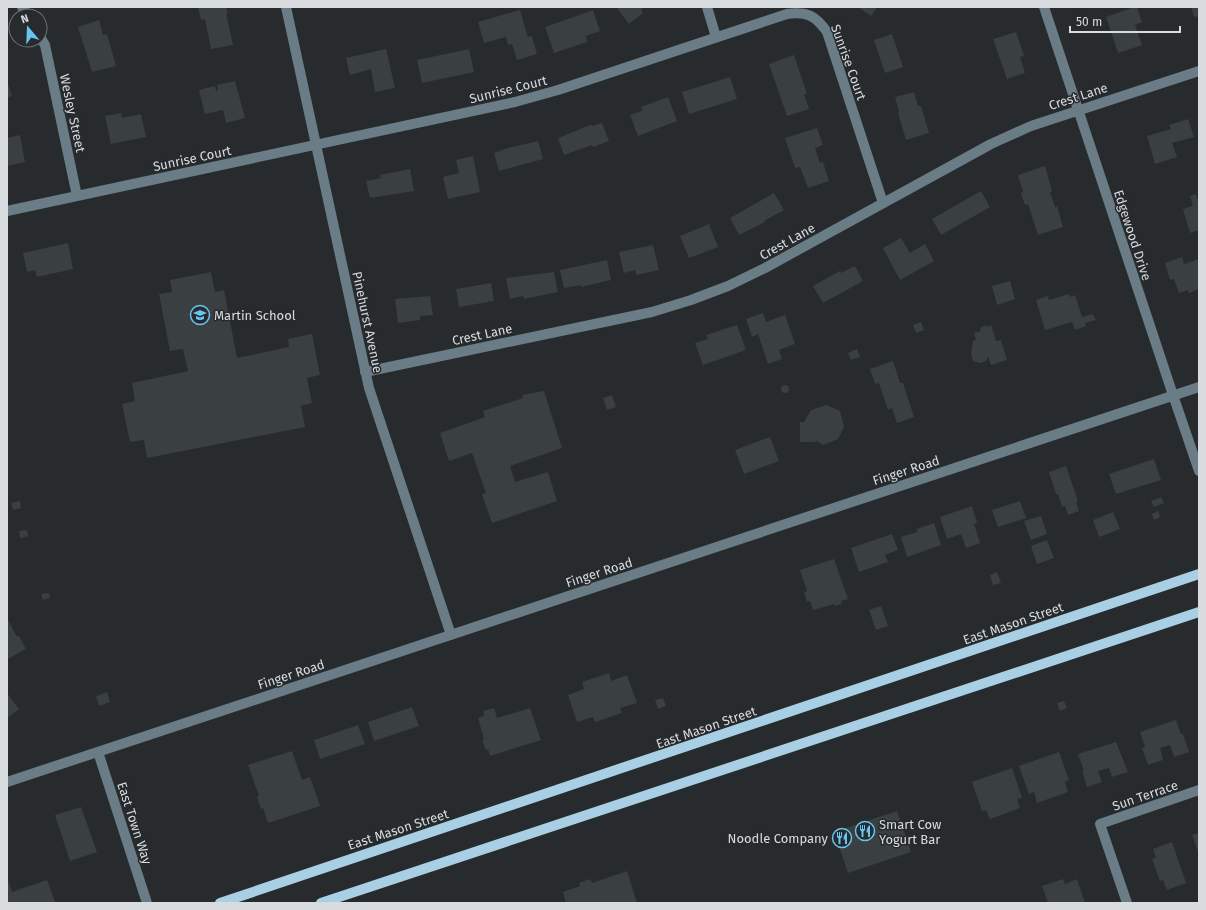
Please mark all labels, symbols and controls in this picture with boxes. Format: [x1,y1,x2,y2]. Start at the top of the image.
north arrow [8,8,48,48]
scale bar [1070,8,1180,34]
text: N [19,12,30,26]
text: 50 m [1076,15,1102,29]
street label: Sunrise Court [828,22,869,102]
street label: Wesley Street [57,73,88,154]
street label: Sunrise Court [468,73,549,106]
street label: Crest Lane [1047,80,1110,113]
street label: Sunrise Court [152,143,233,174]
street label: Edgewood Drive [1111,188,1154,282]
street label: Crest Lane [757,220,818,263]
street label: Pinehurst Avenue [349,270,386,374]
school or university icon: Martin School [189,304,211,326]
place label: Martin School [214,308,296,323]
street label: Crest Lane [451,321,514,348]
street label: Finger Road [871,453,941,488]
street label: Finger Road [564,555,634,590]
street label: East Mason Street [961,599,1066,648]
street label: Finger Road [256,657,326,692]
street label: East Mason Street [654,703,759,752]
street label: Sun Terrace [1110,777,1180,814]
street label: East Town Way [114,780,155,867]
street label: East Mason Street [346,806,451,853]
place label: Smart Cow Yogurt Bar [879,817,942,847]
restaurant icon: Smart Cow Yogurt Bar [854,820,876,842]
restaurant icon: Noodle Company [831,827,853,849]
place label: Noodle Company [728,831,829,846]

